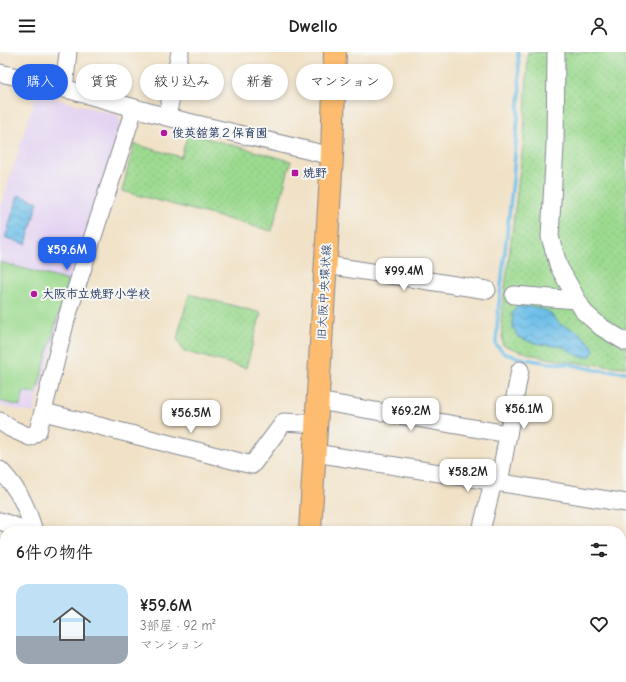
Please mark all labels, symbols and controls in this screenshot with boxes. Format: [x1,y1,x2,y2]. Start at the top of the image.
icon: menu [16,15,38,37]
icon: person [588,15,610,37]
text: Dwello [288,16,338,37]
chip: 購入 [12,64,68,100]
chip: 賃貸 [76,64,132,100]
chip: 絞り込み [140,64,224,100]
chip: 新着 [232,64,288,100]
chip: マンション [296,64,393,100]
place label: 俊英舘第２保育園 [172,126,268,140]
marker: 俊英舘第２保育園 [159,128,169,138]
place label: 焼野 [303,166,327,180]
marker: 焼野 [290,168,300,178]
pin: ¥59.6M [34,237,100,271]
text: ¥59.6M [47,242,87,257]
street label: 旧大阪中央環状線 [314,244,334,340]
pin: ¥99.4M [371,258,437,292]
text: ¥99.4M [385,263,423,278]
place label: 大阪市立焼野小学校 [42,287,150,301]
marker: 大阪市立焼野小学校 [29,289,39,299]
pin: ¥56.1M [491,396,557,430]
pin: ¥69.2M [378,398,444,432]
pin: ¥56.5M [158,400,224,434]
text: ¥56.1M [505,401,543,416]
text: ¥69.2M [391,403,431,418]
text: ¥56.5M [171,405,211,420]
pin: ¥58.2M [435,459,501,493]
text: ¥58.2M [448,464,488,479]
icon: filters [588,539,610,561]
text: 6件の物件 [16,543,93,562]
text: ¥59.6M [140,596,192,615]
icon: home [48,600,96,648]
icon: heart [588,613,610,635]
text: 3部屋 · 92 m² [140,618,216,633]
text: マンション [140,637,204,652]

